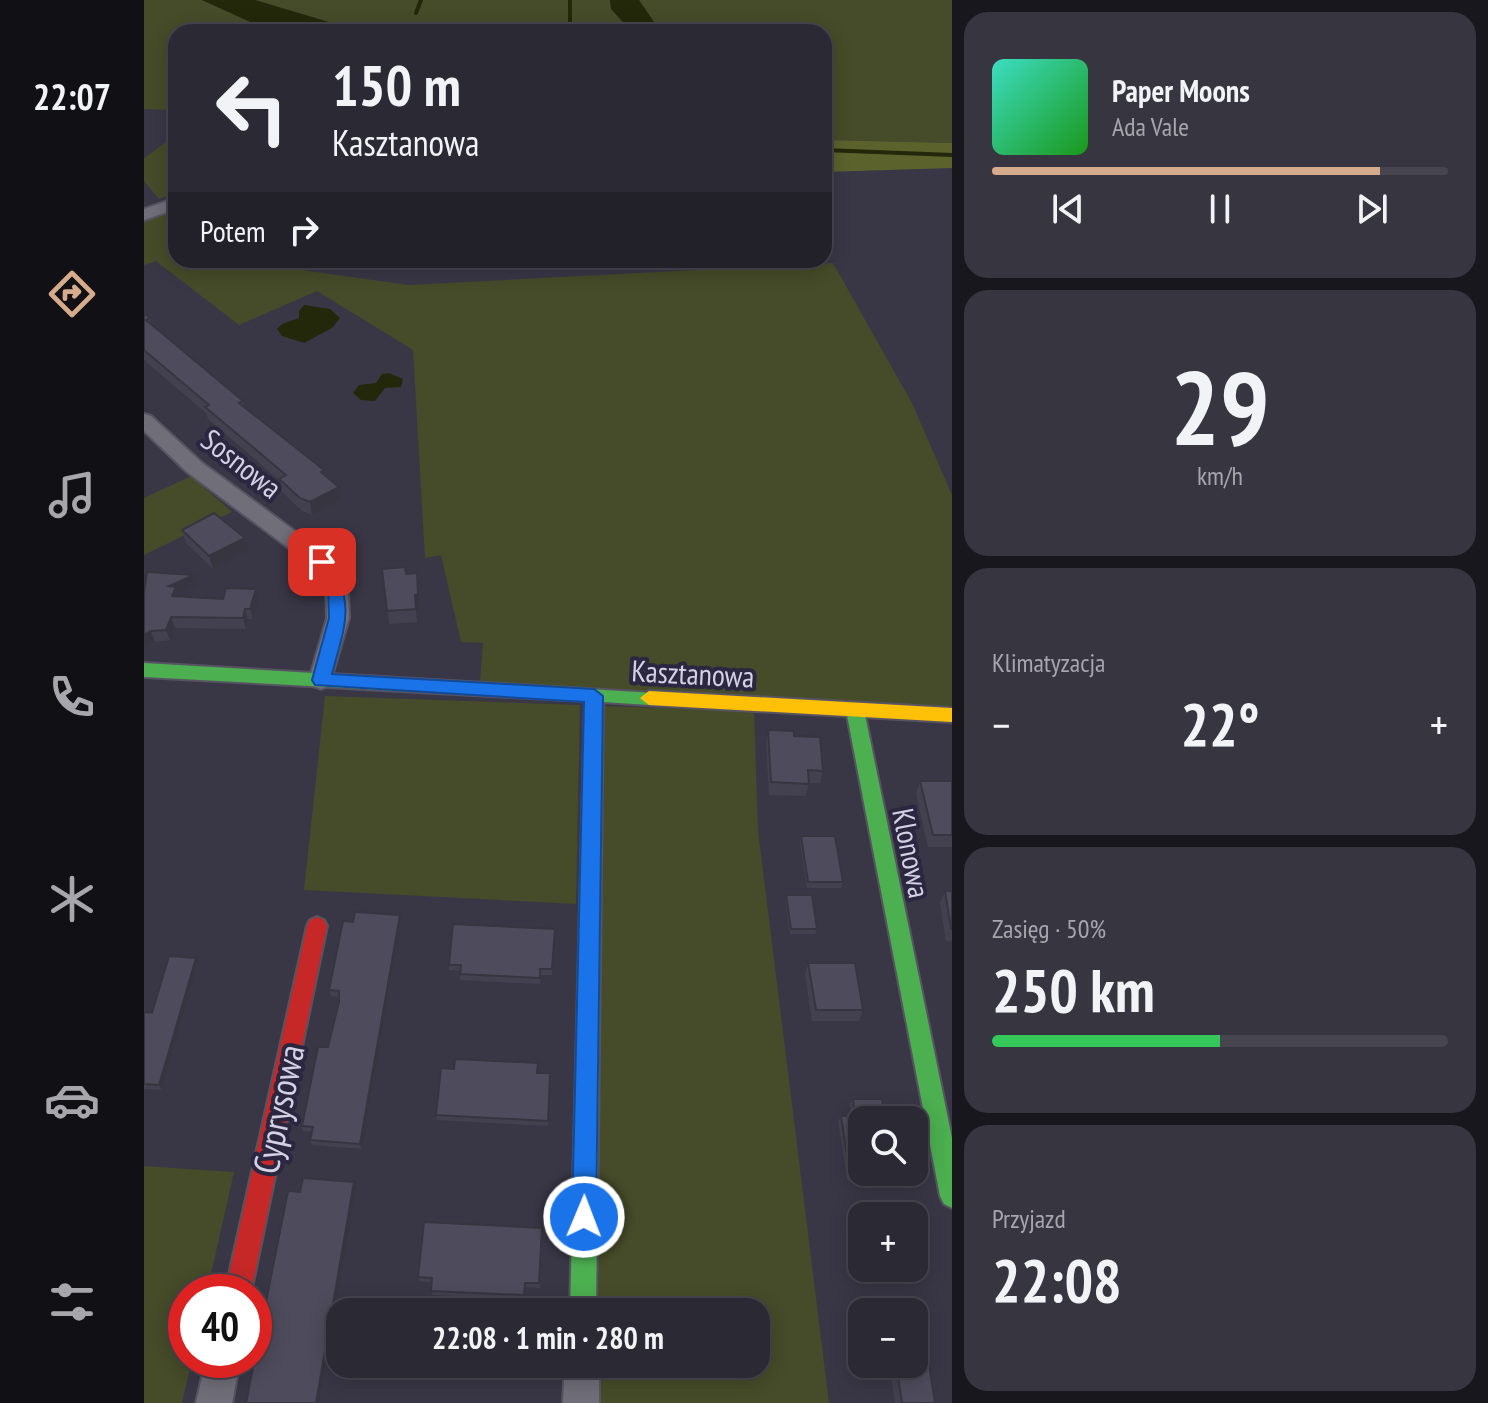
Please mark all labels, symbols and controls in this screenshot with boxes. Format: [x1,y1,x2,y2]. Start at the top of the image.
text: 150 m [332,49,461,121]
icon: left [200,56,304,160]
text: Paper Moons [1112,71,1250,110]
text: 22:07 [33,73,111,120]
text: Ada Vale [1112,110,1189,143]
text: Kasztanowa [332,119,480,166]
icon: previous [1046,187,1090,231]
icon: pause [1198,187,1242,231]
icon: next [1350,187,1394,231]
icon: right [282,208,326,252]
text: Potem [200,211,266,250]
icon: directions [44,266,100,322]
text: 29 [1170,339,1270,474]
street label: Sosnowa [194,419,290,507]
text: km/h [1197,459,1243,492]
icon: music [44,467,100,523]
pin [288,528,356,596]
icon: arrive [300,540,344,584]
text: Klimatyzacja [992,646,1105,679]
street label: Kasztanowa [631,650,755,696]
icon: phone [44,669,100,725]
text: 22° [1180,685,1260,763]
text: − [992,696,1010,753]
text: + [1430,696,1448,753]
street label: Klonowa [884,805,940,901]
icon: climate [44,871,100,927]
text: Zasięg · 50% [992,912,1106,945]
text: 250 km [992,951,1155,1029]
street label: Cyprysowa [241,1040,315,1178]
icon: car [44,1072,100,1128]
map controls [848,1106,928,1378]
button: search [848,1106,928,1186]
position arrow [542,1175,626,1259]
button: + [848,1202,928,1282]
text: Przyjazd [992,1202,1066,1235]
text: 22:08 [992,1241,1122,1319]
icon: filters [44,1274,100,1330]
speed limit sign: 40 [168,1274,272,1378]
button: − [848,1298,928,1378]
text: 22:08 · 1 min · 280 m [432,1318,664,1357]

